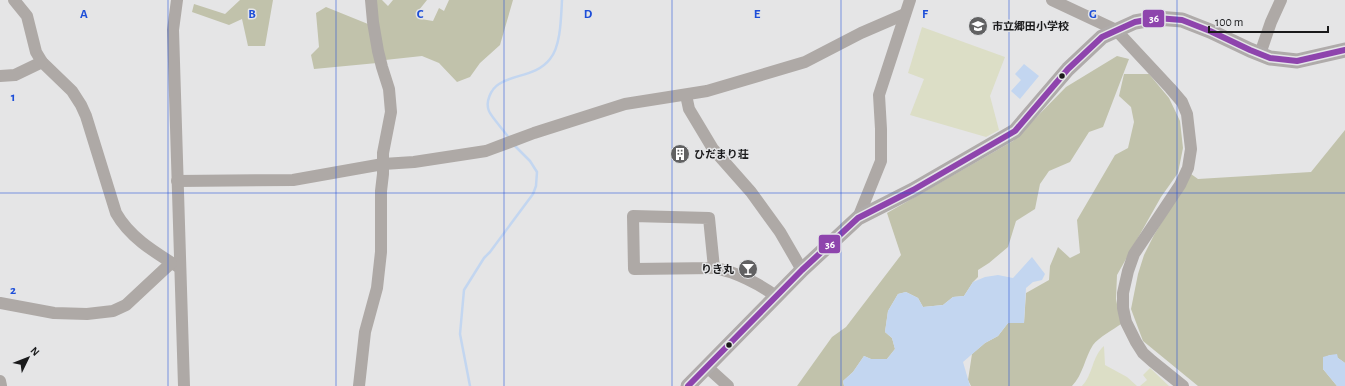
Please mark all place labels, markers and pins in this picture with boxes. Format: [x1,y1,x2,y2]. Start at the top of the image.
school or university icon: 市立郷田小学校 [967,15,989,37]
place label: 市立郷田小学校 [992,20,1069,32]
unlabelled marker [1057,71,1067,81]
building icon: ひだまり荘 [669,143,691,165]
place label: ひだまり荘 [694,148,749,160]
bar icon: りき丸 [737,258,759,280]
place label: りき丸 [701,263,734,275]
unlabelled marker [724,340,734,350]

